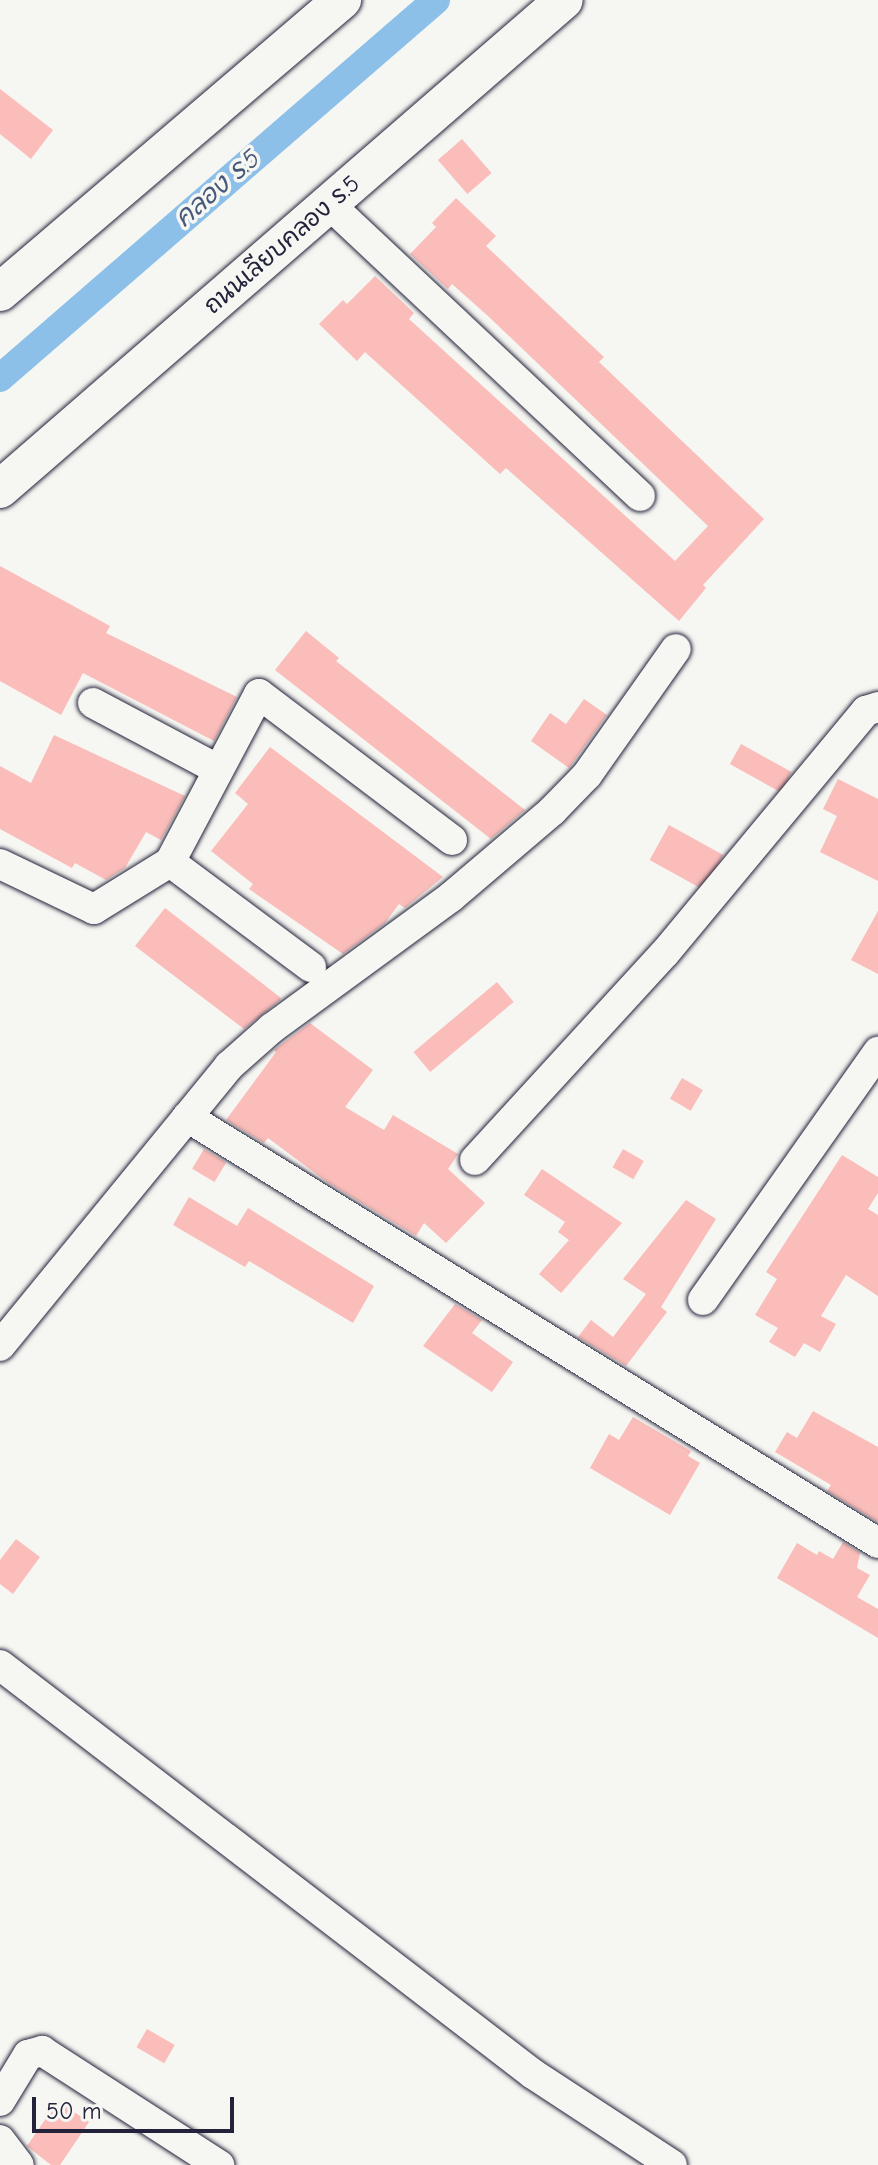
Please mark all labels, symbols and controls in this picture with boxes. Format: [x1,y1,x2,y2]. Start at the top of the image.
water label: คลอง ร.5 [169,144,267,234]
street label: ถนนเลียบคลอง ร.5 [198,170,366,320]
scale bar [36,2081,238,2131]
text: 50 m [46,2097,102,2125]

